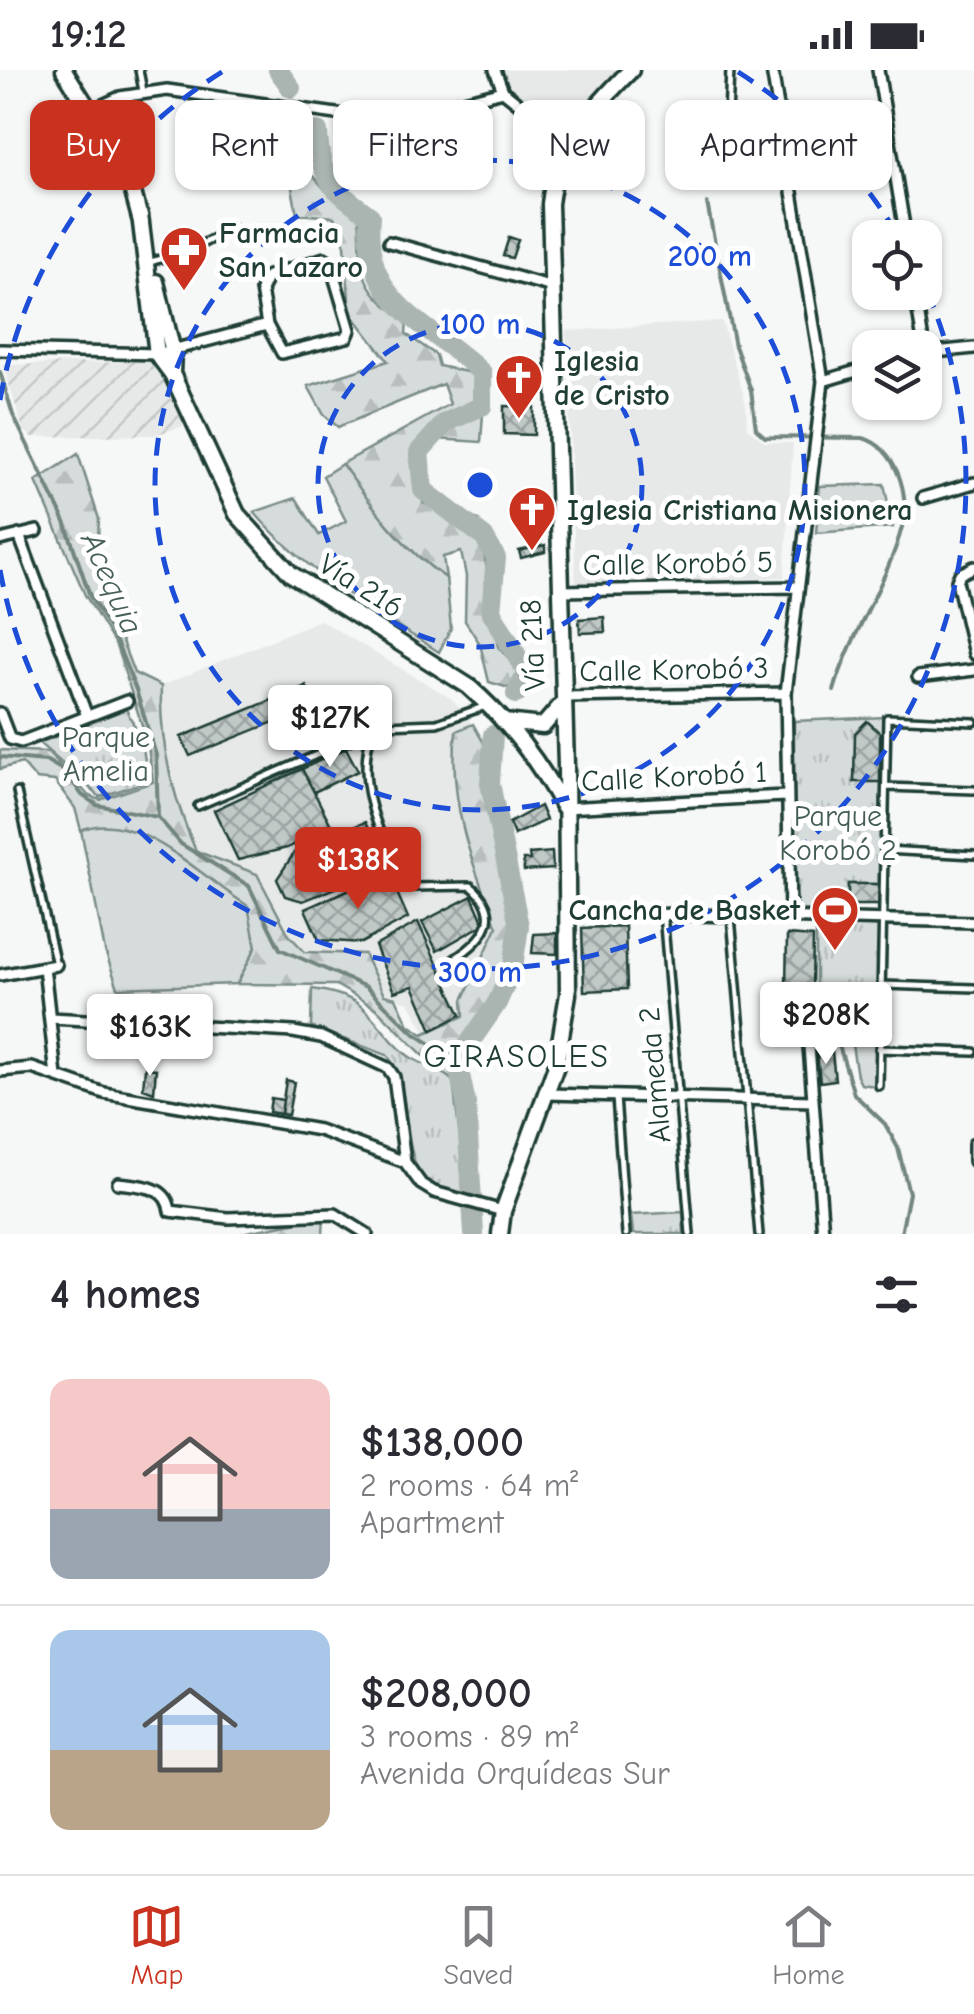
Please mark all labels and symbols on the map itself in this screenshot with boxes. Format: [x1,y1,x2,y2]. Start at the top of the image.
place label: Farmacia San Lazaro [219,216,363,285]
pharmacy icon: Farmacia San Lazaro [158,224,210,292]
text: 200 m [668,239,752,274]
text: 100 m [440,307,520,342]
place label: Iglesia de Cristo [554,344,670,413]
church icon: Iglesia de Cristo [493,352,545,420]
centre of rings [462,467,498,503]
church icon: Iglesia Cristiana Misionera [506,484,558,552]
place label: Iglesia Cristiana Misionera [567,493,913,528]
water label: Acequia [73,525,151,640]
street label: Calle Korobó 5 [583,545,773,583]
street label: Vía 216 [313,547,409,625]
street label: Vía 218 [513,598,553,692]
street label: Calle Korobó 3 [579,651,769,689]
pin: $127K [260,685,400,770]
park label: Parque Amelia [62,720,150,789]
street label: Calle Korobó 1 [580,755,768,799]
park label: Parque Korobó 2 [779,799,897,868]
pin: $138K [288,827,428,912]
sports icon: Cancha de Basket [809,884,861,952]
place label: Cancha de Basket [568,893,801,928]
text: 300 m [438,955,522,990]
pin: $208K [756,982,896,1067]
pin: $163K [80,994,220,1079]
street label: Alameda 2 [632,1006,678,1144]
district label: GIRASOLES [424,1038,610,1075]

